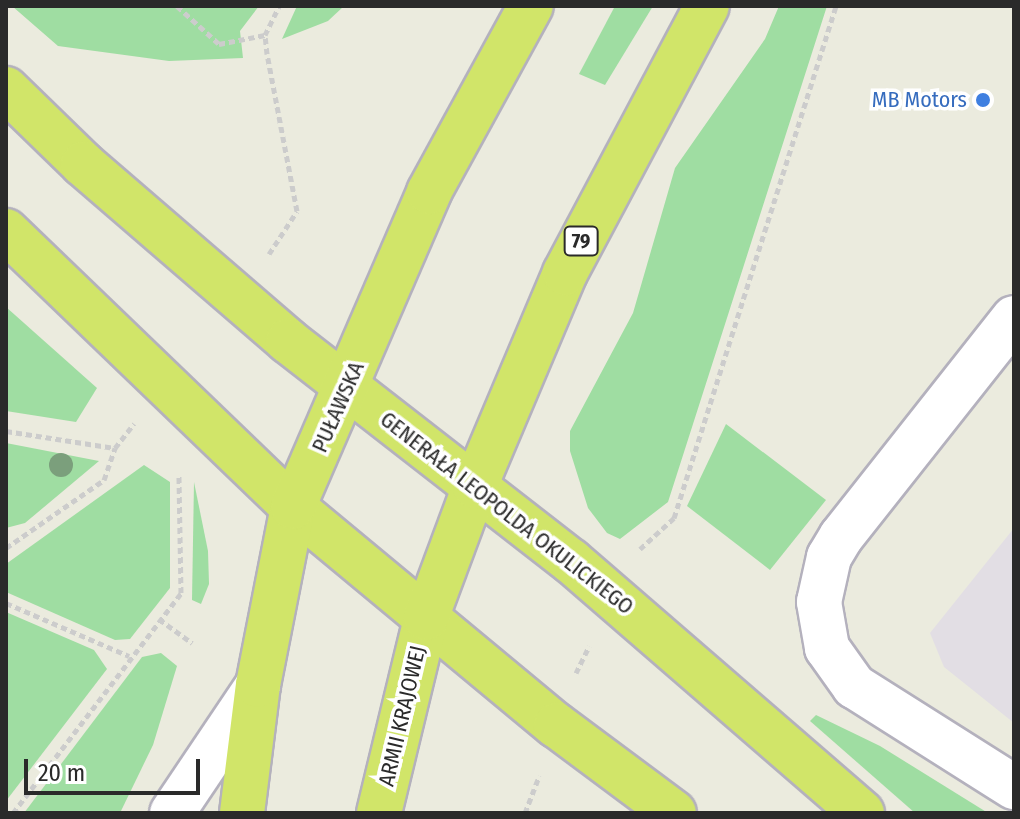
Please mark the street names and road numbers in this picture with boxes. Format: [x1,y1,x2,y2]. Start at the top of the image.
road number: 79 [563,225,599,257]
street label: PUŁAWSKA [306,358,370,456]
street label: GENERAŁA LEOPOLDA OKULICKIEGO [375,406,639,620]
street label: ARMII KRAJOWEJ [373,643,431,789]

